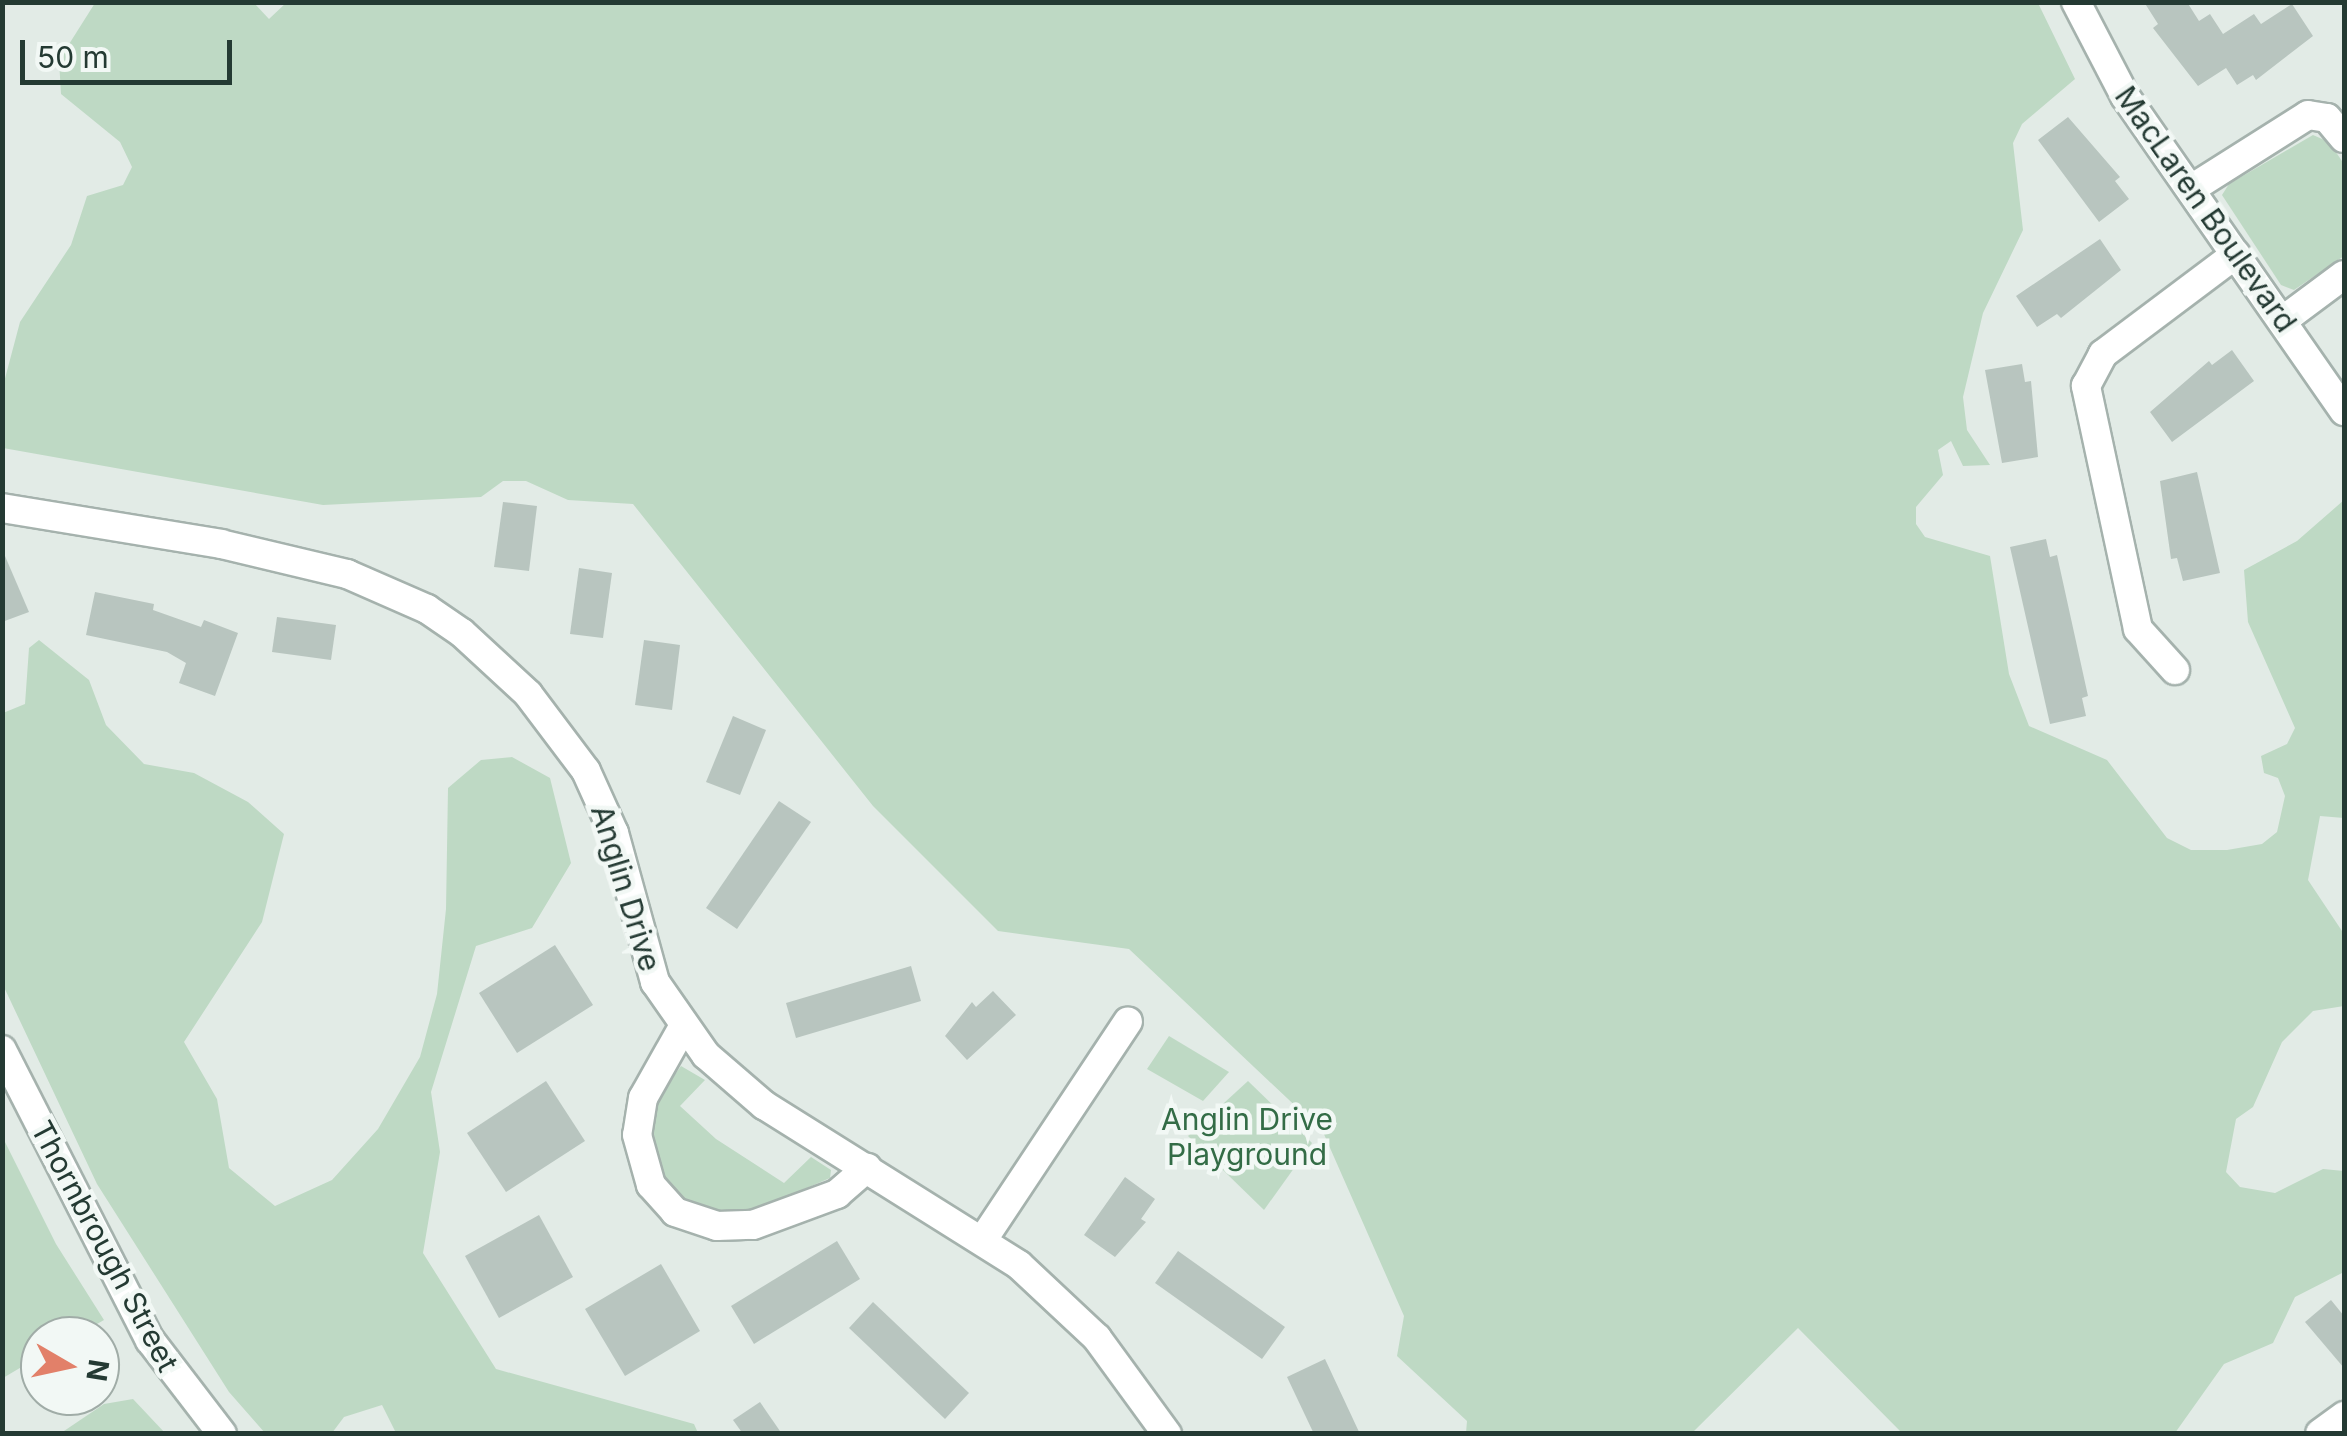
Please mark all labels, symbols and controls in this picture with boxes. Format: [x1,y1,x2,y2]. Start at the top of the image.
scale bar [25,20,238,82]
text: 50 m [37,39,109,75]
street label: MacLaren Boulevard [2108,79,2304,339]
street label: Anglin Drive [584,801,668,975]
park label: Anglin Drive Playground [1161,1101,1333,1172]
street label: Thornbrough Street [24,1115,186,1377]
north arrow [20,1316,120,1416]
text: N [79,1357,116,1384]

